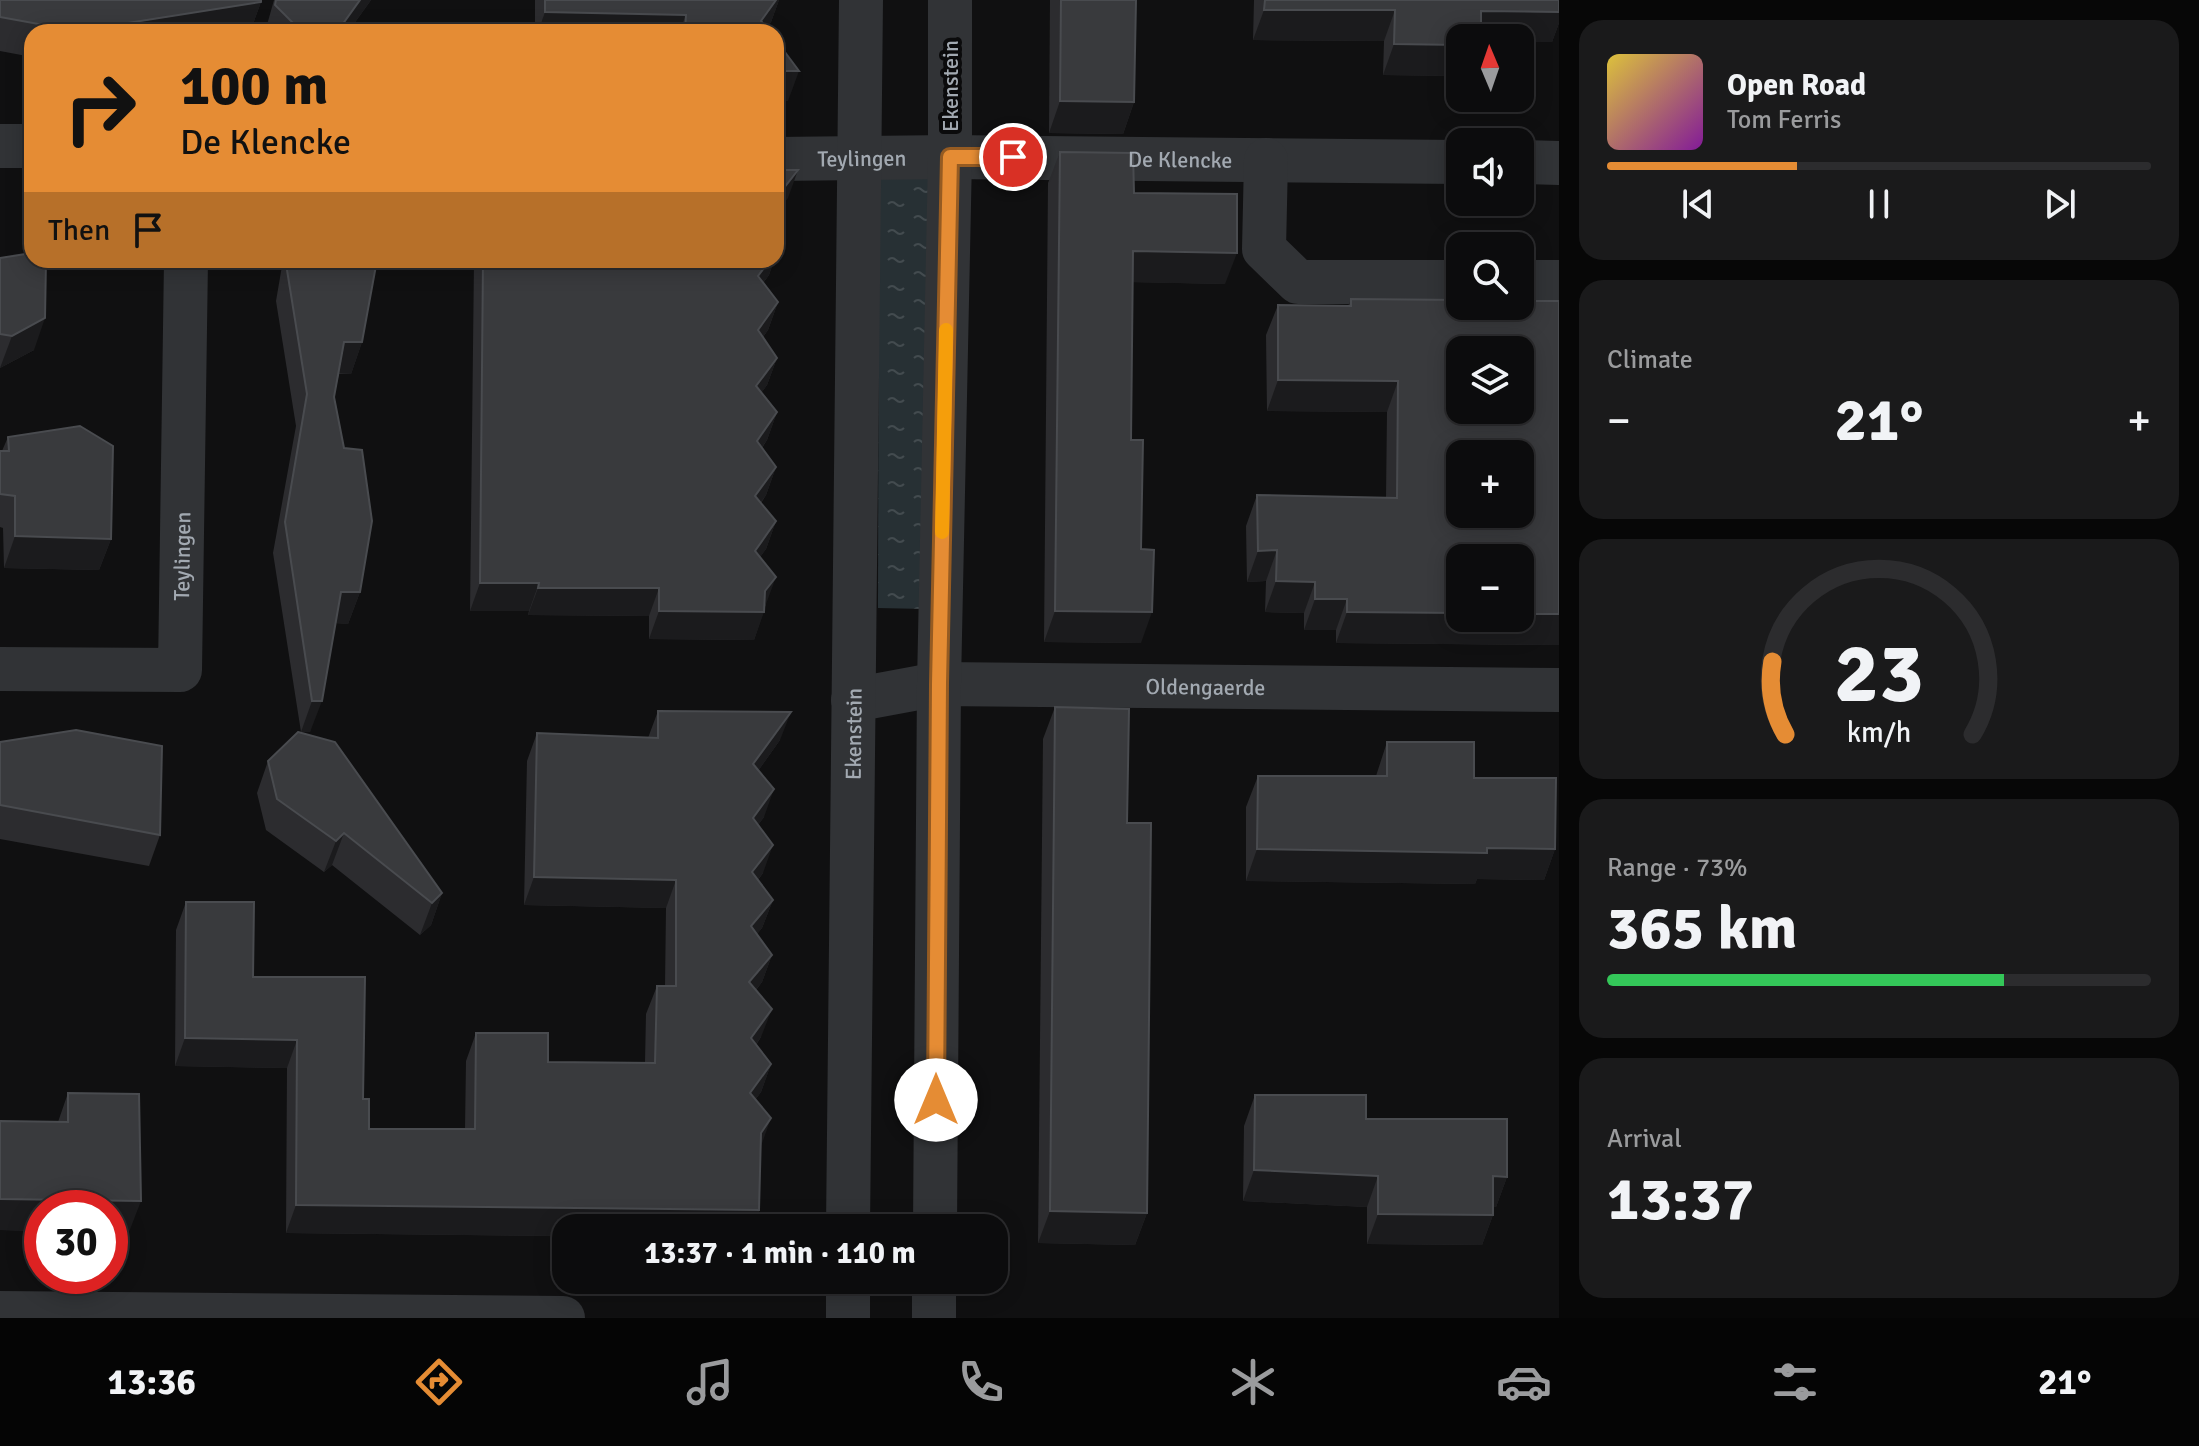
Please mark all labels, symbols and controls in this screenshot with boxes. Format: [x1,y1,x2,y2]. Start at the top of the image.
north arrow [1446,24,1534,112]
map controls [1446,24,1534,632]
street label: Ekenstein [937,40,964,132]
text: 100 m [180,51,328,120]
icon: right [48,56,152,160]
text: Open Road [1727,67,1866,104]
text: Tom Ferris [1727,104,1841,136]
text: De Klencke [180,120,351,165]
pin [979,123,1047,191]
button: sound [1446,128,1534,216]
icon: arrive [991,135,1035,179]
street label: Teylingen [817,144,907,172]
street label: De Klencke [1128,145,1232,173]
icon: previous [1676,182,1720,226]
icon: pause [1857,182,1901,226]
icon: next [2038,182,2082,226]
icon: arrive [126,208,170,252]
text: Then [48,212,110,249]
button: search [1446,232,1534,320]
button: layers [1446,336,1534,424]
text: Climate [1607,344,1693,376]
text: 21° [1835,384,1923,458]
text: − [1607,394,1631,448]
text: + [2127,394,2151,448]
button: + [1446,440,1534,528]
street label: Teylingen [168,511,196,601]
button: − [1446,544,1534,632]
text: 23 [1834,623,1924,725]
street label: Oldengaerde [1145,673,1266,701]
street label: Ekenstein [839,688,867,780]
text: km/h [1847,715,1911,750]
text: Range · 73% [1607,852,1748,884]
text: 365 km [1607,892,1797,966]
position arrow [894,1058,978,1142]
text: Arrival [1607,1123,1682,1155]
text: 13:37 [1607,1163,1754,1237]
speed limit sign: 30 [24,1190,128,1294]
text: 13:37 · 1 min · 110 m [644,1235,916,1272]
icon: directions [411,1354,467,1410]
icon: music [682,1354,738,1410]
icon: phone [953,1354,1009,1410]
icon: climate [1225,1354,1281,1410]
icon: car [1496,1354,1552,1410]
icon: filters [1767,1354,1823,1410]
text: 13:36 [108,1360,196,1405]
text: 21° [2038,1360,2091,1405]

